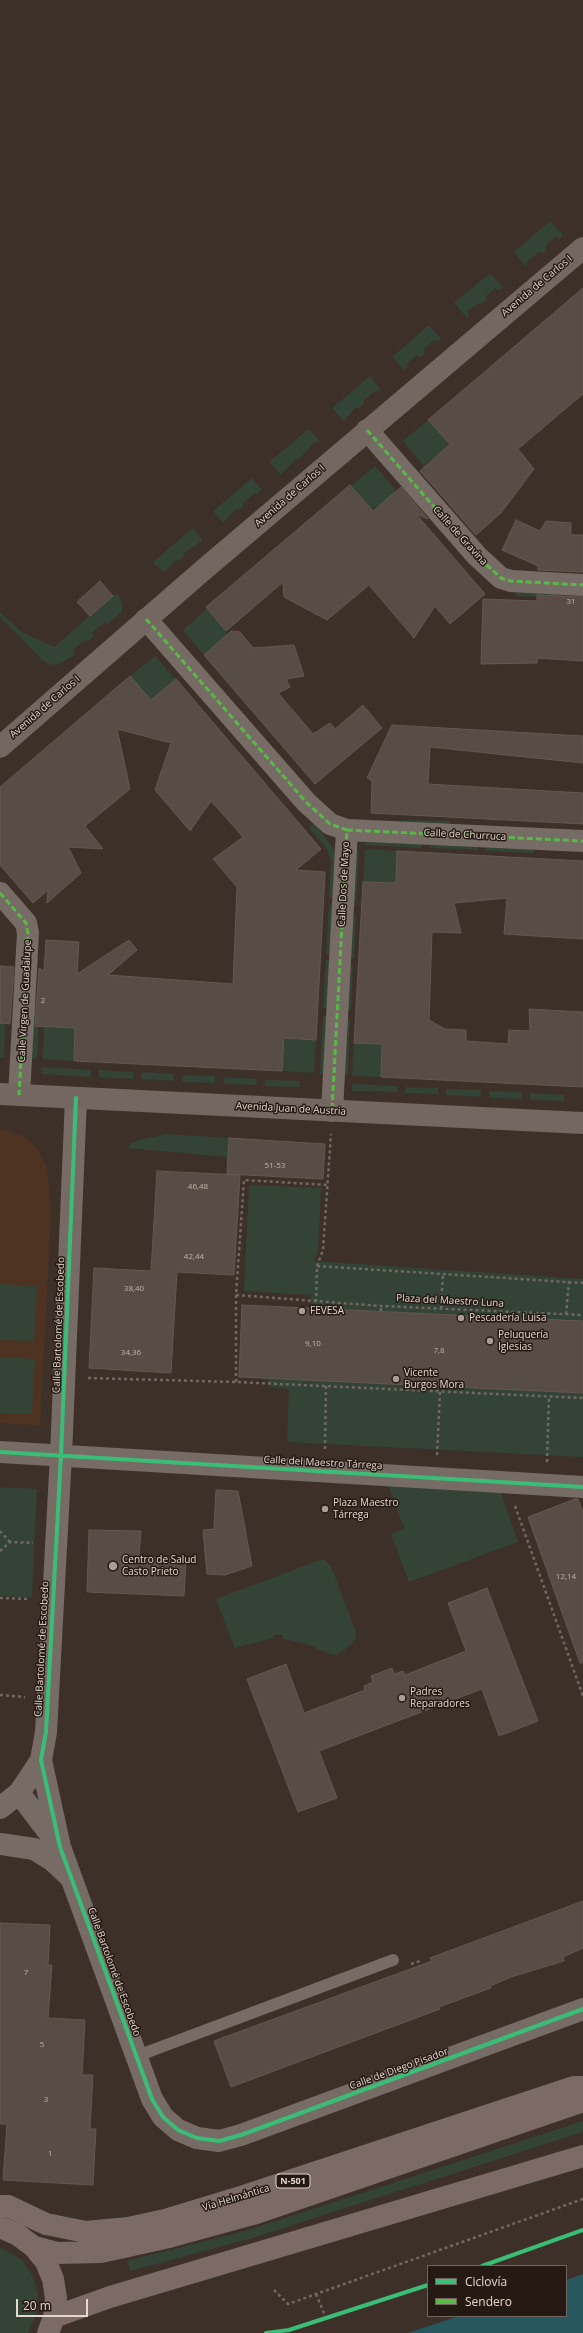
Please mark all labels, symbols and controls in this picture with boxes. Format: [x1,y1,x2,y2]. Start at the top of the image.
street label: Avenida de Carlos I [499,253,575,319]
street label: Avenida de Carlos I [253,462,327,530]
street label: Calle de Gravina [430,504,490,568]
house number: 31 [566,597,576,607]
street label: Avenida de Carlos I [8,673,82,741]
street label: Calle de Churruca [423,827,507,843]
street label: Calle Dos de Mayo [336,841,352,927]
street label: Calle Virgen de Guadalupe [16,939,34,1063]
house number: 2 [41,996,45,1006]
street label: Avenida Juan de Austria [236,1100,346,1118]
house number: 51-53 [265,1161,285,1171]
house number: 46,48 [188,1182,208,1192]
house number: 42,44 [184,1252,204,1262]
street label: Calle Bartolomé de Escobedo [51,1257,67,1393]
house number: 38,40 [124,1284,144,1294]
street label: Plaza del Maestro Luna [396,1292,504,1310]
place label: FEVESA [310,1305,344,1317]
marker: FEVESA [297,1306,307,1316]
place label: Pescadería Luisa [469,1312,546,1324]
marker: Pescadería Luisa [456,1313,466,1323]
place label: Peluquería Iglesias [498,1329,548,1352]
marker: Peluquería Iglesias [485,1336,495,1346]
house number: 9,10 [305,1339,321,1349]
house number: 7,8 [433,1346,445,1356]
house number: 34,36 [121,1348,141,1358]
place label: Vicente Burgos Mora [404,1367,464,1390]
marker: Vicente Burgos Mora [391,1374,401,1384]
street label: Calle del Maestro Tárrega [263,1454,383,1472]
place label: Plaza Maestro Tárrega [333,1497,399,1520]
marker: Plaza Maestro Tárrega [320,1504,330,1514]
place label: Centro de Salud Casto Prieto [122,1554,196,1578]
marker: Centro de Salud Casto Prieto [107,1560,119,1572]
house number: 12,14 [556,1572,576,1582]
street label: Calle Bartolomé de Escobedo [32,1581,52,1717]
place label: Padres Reparadores [410,1686,470,1710]
marker: Padres Reparadores [397,1693,407,1703]
street label: Calle Bartolomé de Escobedo [85,1906,143,2038]
house number: 7 [24,1968,28,1978]
house number: 5 [40,2040,44,2050]
street label: Calle de Diego Pisador [348,2046,450,2092]
house number: 3 [44,2095,48,2105]
house number: 1 [48,2149,52,2159]
road number: N-501 [276,2174,310,2188]
street label: Vía Helmántica [201,2182,271,2214]
legend [427,2265,567,2317]
text: Ciclovía [465,2273,507,2290]
scale bar [18,2291,90,2317]
text: Sendero [465,2293,512,2310]
text: 20 m [23,2297,51,2314]

